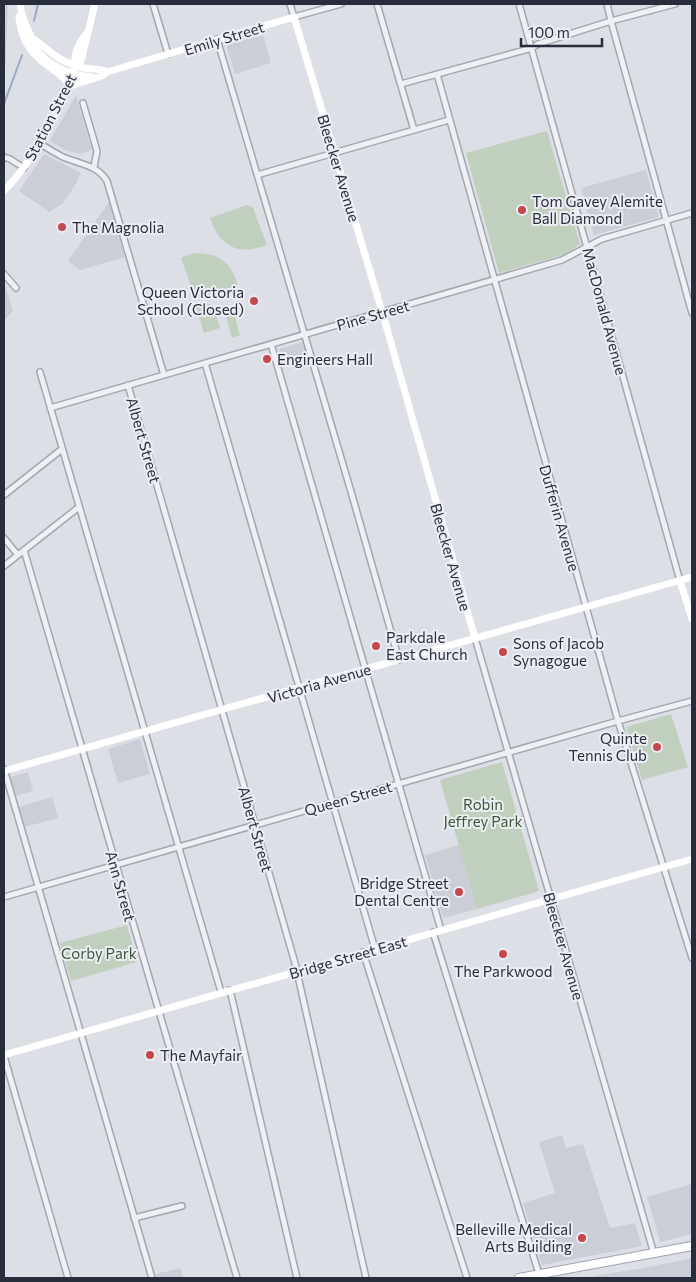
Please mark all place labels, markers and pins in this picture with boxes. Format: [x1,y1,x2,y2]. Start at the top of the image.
place label: Tom Gavey Alemite Ball Diamond [532,192,663,227]
marker: Tom Gavey Alemite Ball Diamond [516,204,528,216]
place label: The Magnolia [72,218,164,236]
marker: The Magnolia [56,221,68,233]
place label: Queen Victoria School (Closed) [137,283,244,318]
marker: Queen Victoria School (Closed) [248,295,260,307]
place label: Engineers Hall [277,350,373,368]
marker: Engineers Hall [261,353,273,365]
place label: Parkdale East Church [386,628,468,663]
place label: Sons of Jacob Synagogue [513,634,604,669]
marker: Parkdale East Church [370,640,382,652]
marker: Sons of Jacob Synagogue [497,646,509,658]
place label: Quinte Tennis Club [569,729,647,764]
marker: Quinte Tennis Club [651,741,663,753]
place label: Bridge Street Dental Centre [354,874,449,909]
marker: Bridge Street Dental Centre [453,886,465,898]
marker: The Parkwood [497,948,509,960]
place label: The Parkwood [454,962,552,980]
place label: The Mayfair [160,1046,242,1064]
marker: The Mayfair [144,1049,156,1061]
place label: Belleville Medical Arts Building [455,1220,572,1255]
marker: Belleville Medical Arts Building [576,1232,588,1244]

